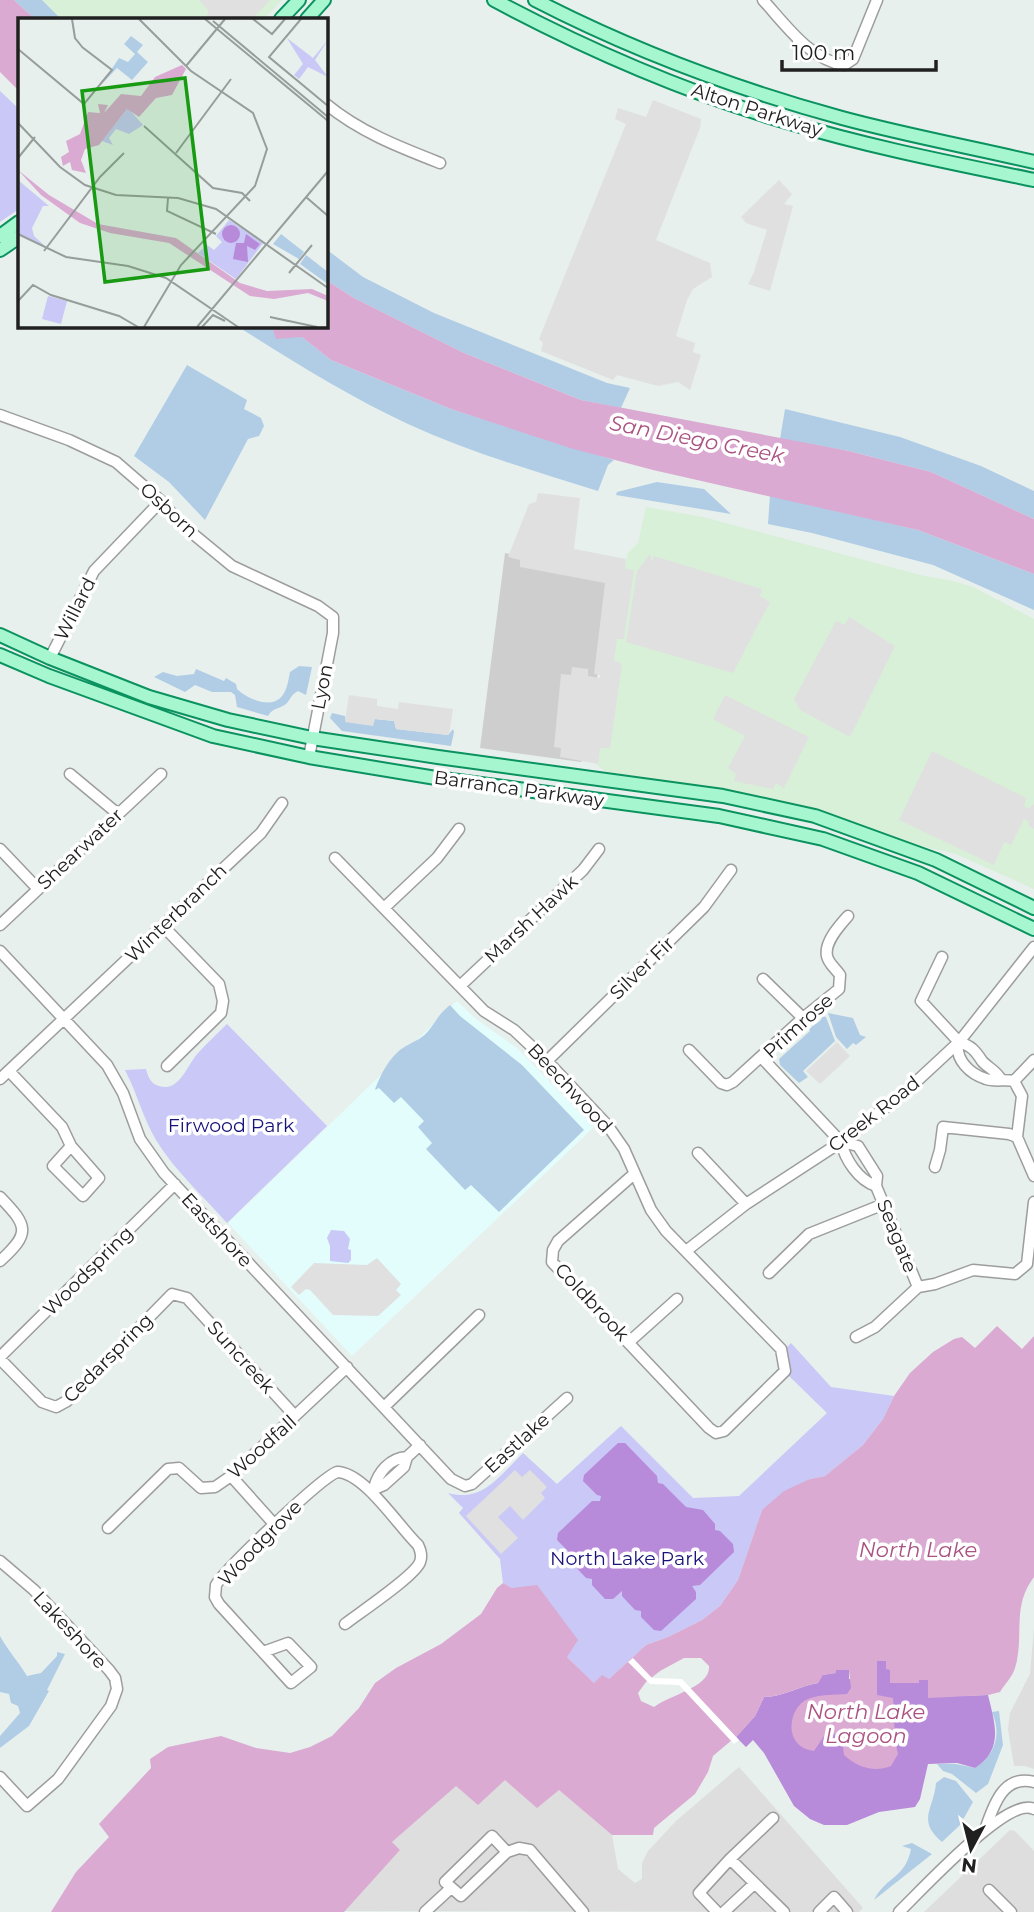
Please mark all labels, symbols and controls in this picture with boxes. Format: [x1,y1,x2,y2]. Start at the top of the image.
inset map [18,18,327,327]
scale bar [782,28,936,72]
text: 100 m [792,40,855,65]
street label: Alton Parkway [689,78,826,142]
water label: San Diego Creek [608,410,788,468]
street label: Osborn [135,478,203,542]
street label: Willard [49,574,101,644]
street label: Lyon [306,662,338,712]
street label: Barranca Parkway [433,766,606,812]
street label: Shearwater [32,803,128,895]
street label: Winterbranch [120,859,232,967]
street label: Marsh Hawk [480,870,583,968]
street label: Silver Fir [605,932,679,1004]
street label: Primrose [758,989,838,1063]
street label: Beechwood [523,1039,617,1137]
street label: Creek Road [824,1071,924,1157]
park label: Firwood Park [168,1114,295,1137]
street label: Eastshore [177,1188,257,1272]
street label: Seagate [872,1196,922,1276]
street label: Woodspring [38,1221,138,1321]
street label: Coldbrook [550,1258,634,1346]
street label: Cedarspring [59,1309,157,1407]
street label: Suncreek [202,1316,280,1398]
street label: Eastlake [480,1408,554,1478]
street label: Woodfall [223,1410,301,1484]
street label: Woodgrove [213,1495,307,1591]
water label: North Lake [859,1537,977,1562]
park label: North Lake Park [550,1547,705,1570]
street label: Lakeshore [28,1586,112,1674]
water label: North Lake Lagoon [807,1699,925,1748]
north arrow [936,1814,1006,1884]
text: N [960,1853,978,1878]

